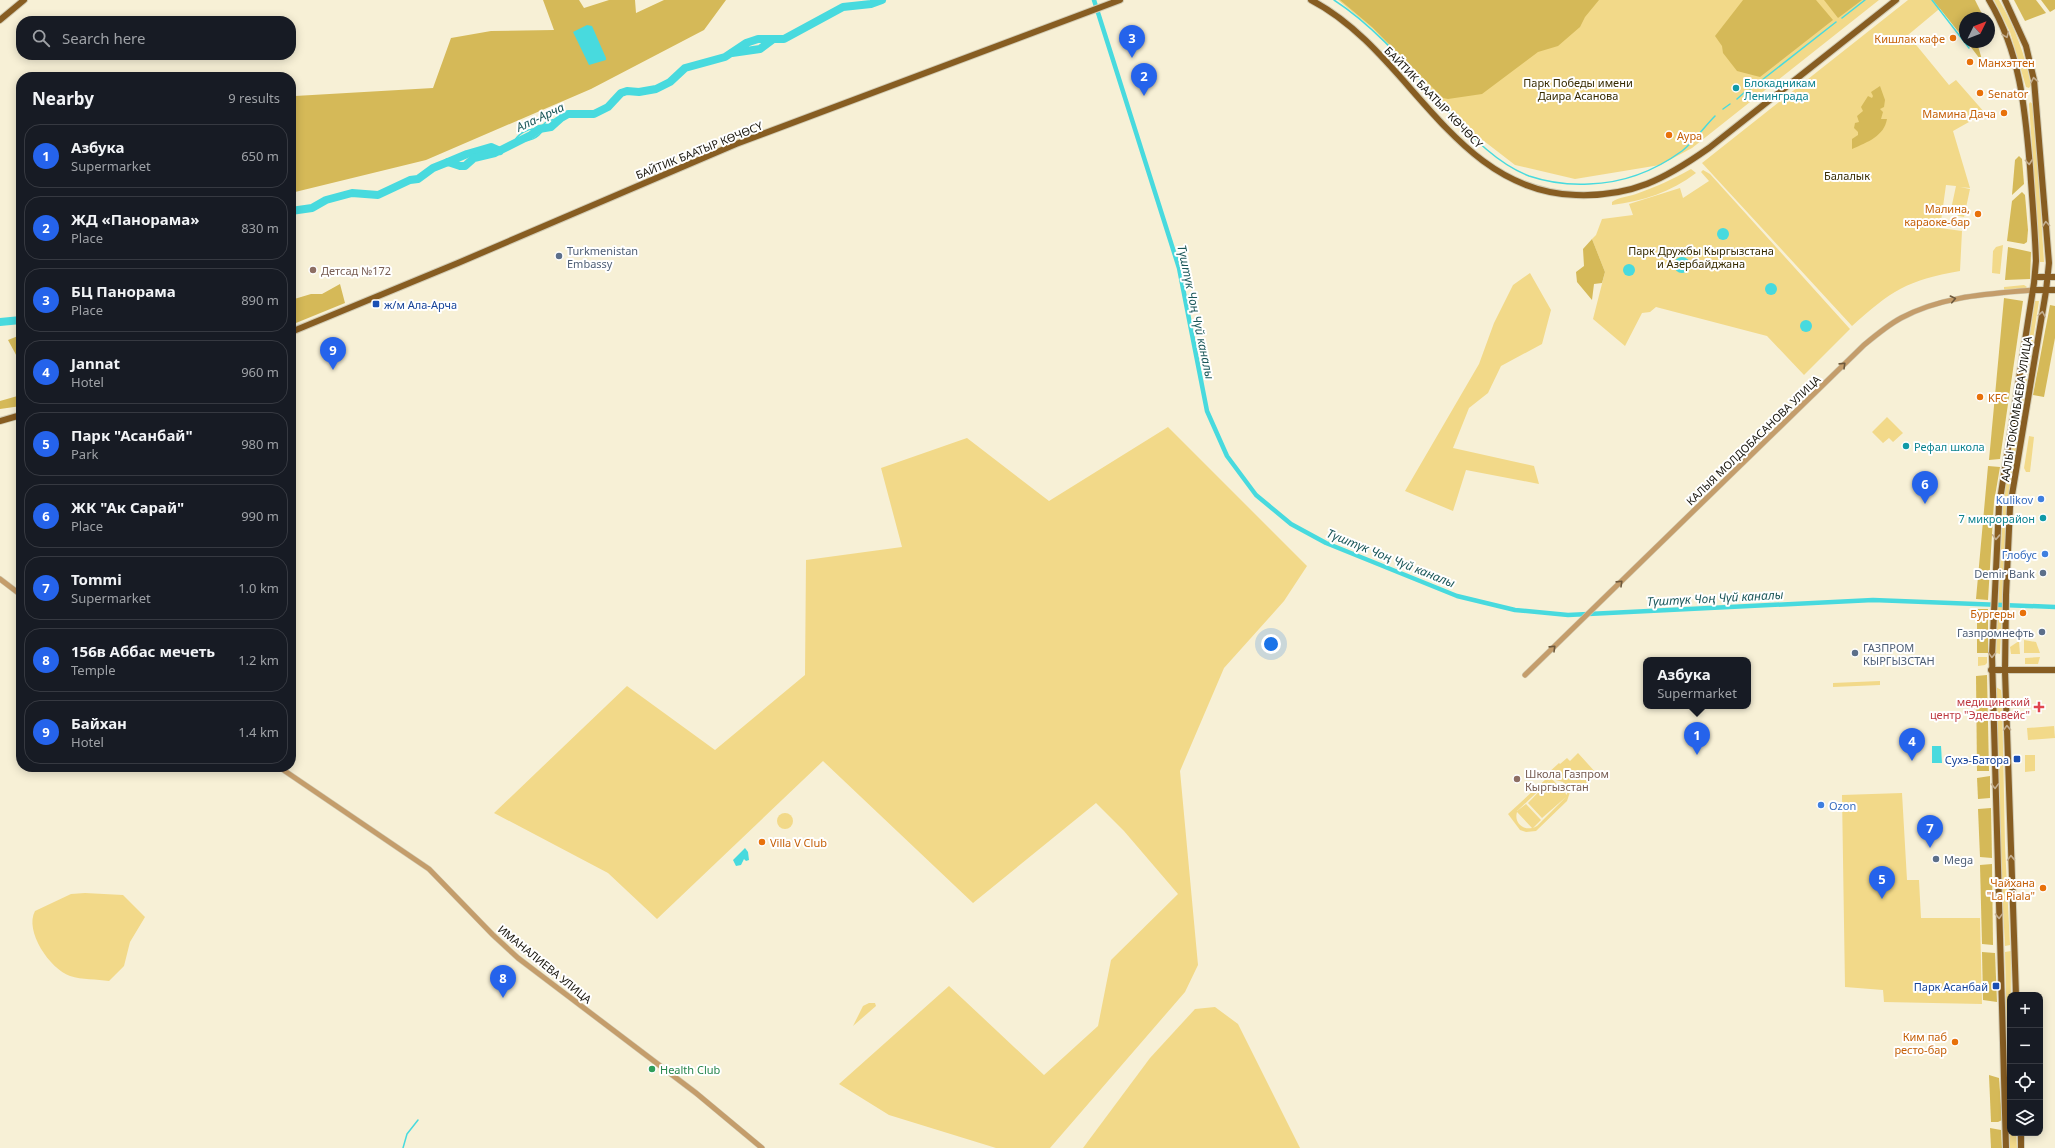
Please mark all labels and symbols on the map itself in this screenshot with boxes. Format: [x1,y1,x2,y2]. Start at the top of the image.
north arrow [1959,12,1995,48]
pin: 3 [1119,25,1145,58]
place label: Кишлак кафе [1874,31,1945,46]
one-way arrow [2002,31,2010,38]
marker: Кишлак кафе [1948,33,1958,43]
street label: БАЙТИК БААТЫР КӨЧӨСҮ [1381,43,1487,152]
place label: Манхэттен [1978,55,2035,70]
marker: Манхэттен [1965,57,1975,67]
pin: 2 [1131,63,1157,96]
park label: Парк Победы имени Даира Асанова [1523,75,1633,103]
place label: Блокадникам Ленинграда [1744,75,1816,103]
one-way arrow [2031,77,2039,83]
marker: Блокадникам Ленинграда [1731,83,1741,93]
place label: Senator [1988,86,2029,101]
marker: Senator [1975,88,1985,98]
water label: Ала-Арча [512,98,567,136]
place label: Мамина Дача [1922,106,1996,121]
marker: Мамина Дача [1999,108,2009,118]
street label: БАЙТИК БААТЫР КӨЧӨСҮ [633,117,765,182]
place label: Аура [1677,128,1702,143]
marker: Аура [1664,130,1674,140]
one-way arrow [2025,159,2034,165]
park label: Балалык [1824,168,1870,183]
place label: Малина, караоке-бар [1904,201,1970,229]
marker: Малина, караоке-бар [1973,209,1983,219]
one-way arrow [2042,221,2051,227]
place label: Turkmenistan Embassy [567,243,638,271]
water label: Түштүк Чоң Чүй каналы [1173,243,1219,381]
park label: Парк Дружбы Кыргызстана и Азербайджана [1628,243,1774,271]
marker: Turkmenistan Embassy [554,251,564,261]
place label: Детсад №172 [321,263,391,278]
marker: Детсад №172 [308,265,318,275]
one-way arrow [1950,296,1956,304]
place label: ж/м Ала-Арча [384,297,457,312]
marker: ж/м Ала-Арча [371,299,381,309]
one-way arrow [2037,311,2046,317]
street label: ААЛЫ ТОКОМБАЕВА УЛИЦА [1997,334,2035,483]
pin: 9 [320,337,346,370]
one-way arrow [1838,362,1846,370]
street label: КАЛЫЯ МОЛДОБАСАНОВА УЛИЦА [1683,371,1824,508]
place label: KFC [1988,390,2008,405]
marker: KFC [1975,392,1985,402]
place label: Рефал школа [1914,439,1985,454]
marker: Рефал школа [1901,441,1911,451]
pin: 6 [1912,471,1938,504]
place label: Kulikov [1996,492,2033,507]
marker: Kulikov [2036,494,2046,504]
place label: 7 микрорайон [1959,511,2035,526]
marker: 7 микрорайон [2038,513,2048,523]
water label: Түштүк Чоң Чүй каналы [1324,524,1458,592]
one-way arrow [1992,534,2001,540]
place label: Глобус [2002,547,2037,562]
marker: Глобус [2040,549,2050,559]
place label: Demir Bank [1974,566,2035,581]
marker: Demir Bank [2038,568,2048,578]
one-way arrow [1615,580,1623,588]
water label: Түштүк Чоң Чүй каналы [1646,586,1784,610]
place label: Бургеры [1970,606,2015,621]
marker: Бургеры [2018,608,2028,618]
place label: Газпромнефть [1957,625,2034,640]
marker: Газпромнефть [2037,627,2047,637]
your location [1261,634,1281,654]
place label: ГАЗПРОМ КЫРГЫЗСТАН [1863,640,1935,668]
one-way arrow [1548,645,1556,653]
marker: ГАЗПРОМ КЫРГЫЗСТАН [1850,648,1860,658]
one-way arrow [1987,652,1996,658]
place label: медицинский центр "Эдельвейс" [1930,694,2030,722]
marker: медицинский центр "Эдельвейс" [2033,701,2045,713]
pin: 1 [1684,722,1710,755]
one-way arrow [2003,725,2011,731]
pin: 4 [1899,728,1925,761]
place label: Сухэ-Батора [1945,752,2009,767]
marker: Сухэ-Батора [2012,754,2022,764]
place label: Школа Газпром Кыргызстан [1525,766,1609,794]
marker: Школа Газпром Кыргызстан [1512,774,1522,784]
one-way arrow [1991,783,1999,789]
place label: Ozon [1829,798,1856,813]
marker: Ozon [1816,800,1826,810]
pin: 7 [1917,815,1943,848]
place label: Villa V Club [770,835,827,850]
marker: Villa V Club [757,837,767,847]
place label: Mega [1944,852,1973,867]
marker: Mega [1931,854,1941,864]
one-way arrow [2007,855,2016,861]
pin: 5 [1869,866,1895,899]
place label: Чайхана "La Piala" [1987,875,2035,903]
marker: Чайхана "La Piala" [2038,883,2048,893]
one-way arrow [1995,913,2003,919]
street label: ИМАНАЛИЕВА УЛИЦА [495,921,596,1007]
pin: 8 [490,965,516,998]
place label: Парк Асанбай [1914,979,1988,994]
marker: Парк Асанбай [1991,981,2001,991]
place label: Ким паб ресто-бар [1894,1029,1947,1057]
marker: Ким паб ресто-бар [1950,1037,1960,1047]
place label: Health Club [660,1062,721,1077]
marker: Health Club [647,1064,657,1074]

